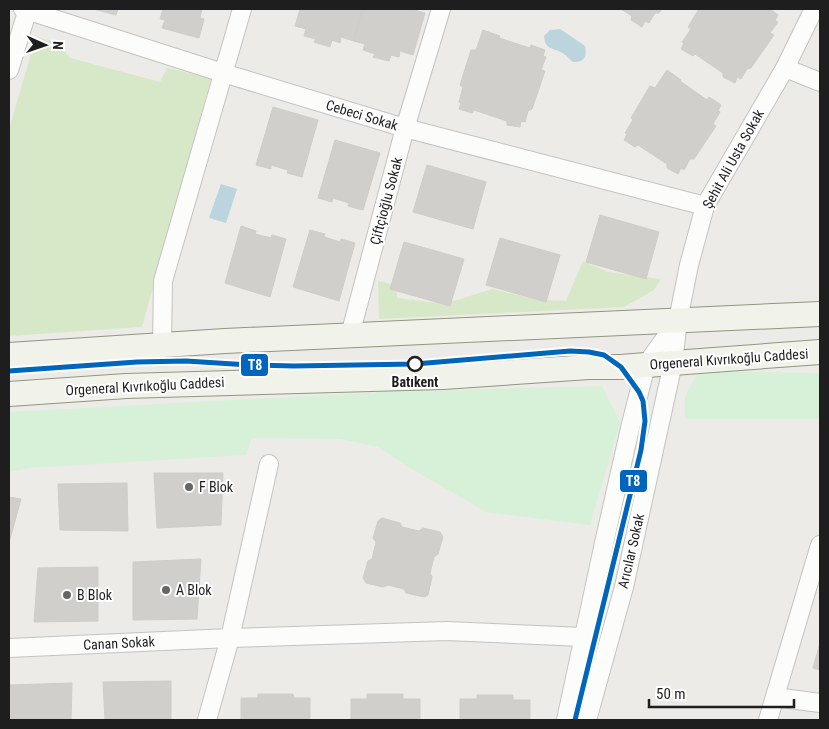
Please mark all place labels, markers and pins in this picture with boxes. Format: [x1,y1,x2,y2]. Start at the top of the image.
marker: Batıkent [407,356,423,372]
place label: Batıkent [392,374,438,390]
place label: F Blok [199,479,234,495]
marker: F Blok [183,481,195,493]
place label: A Blok [176,582,212,598]
marker: A Blok [160,584,172,596]
place label: B Blok [77,587,113,603]
marker: B Blok [61,589,73,601]

